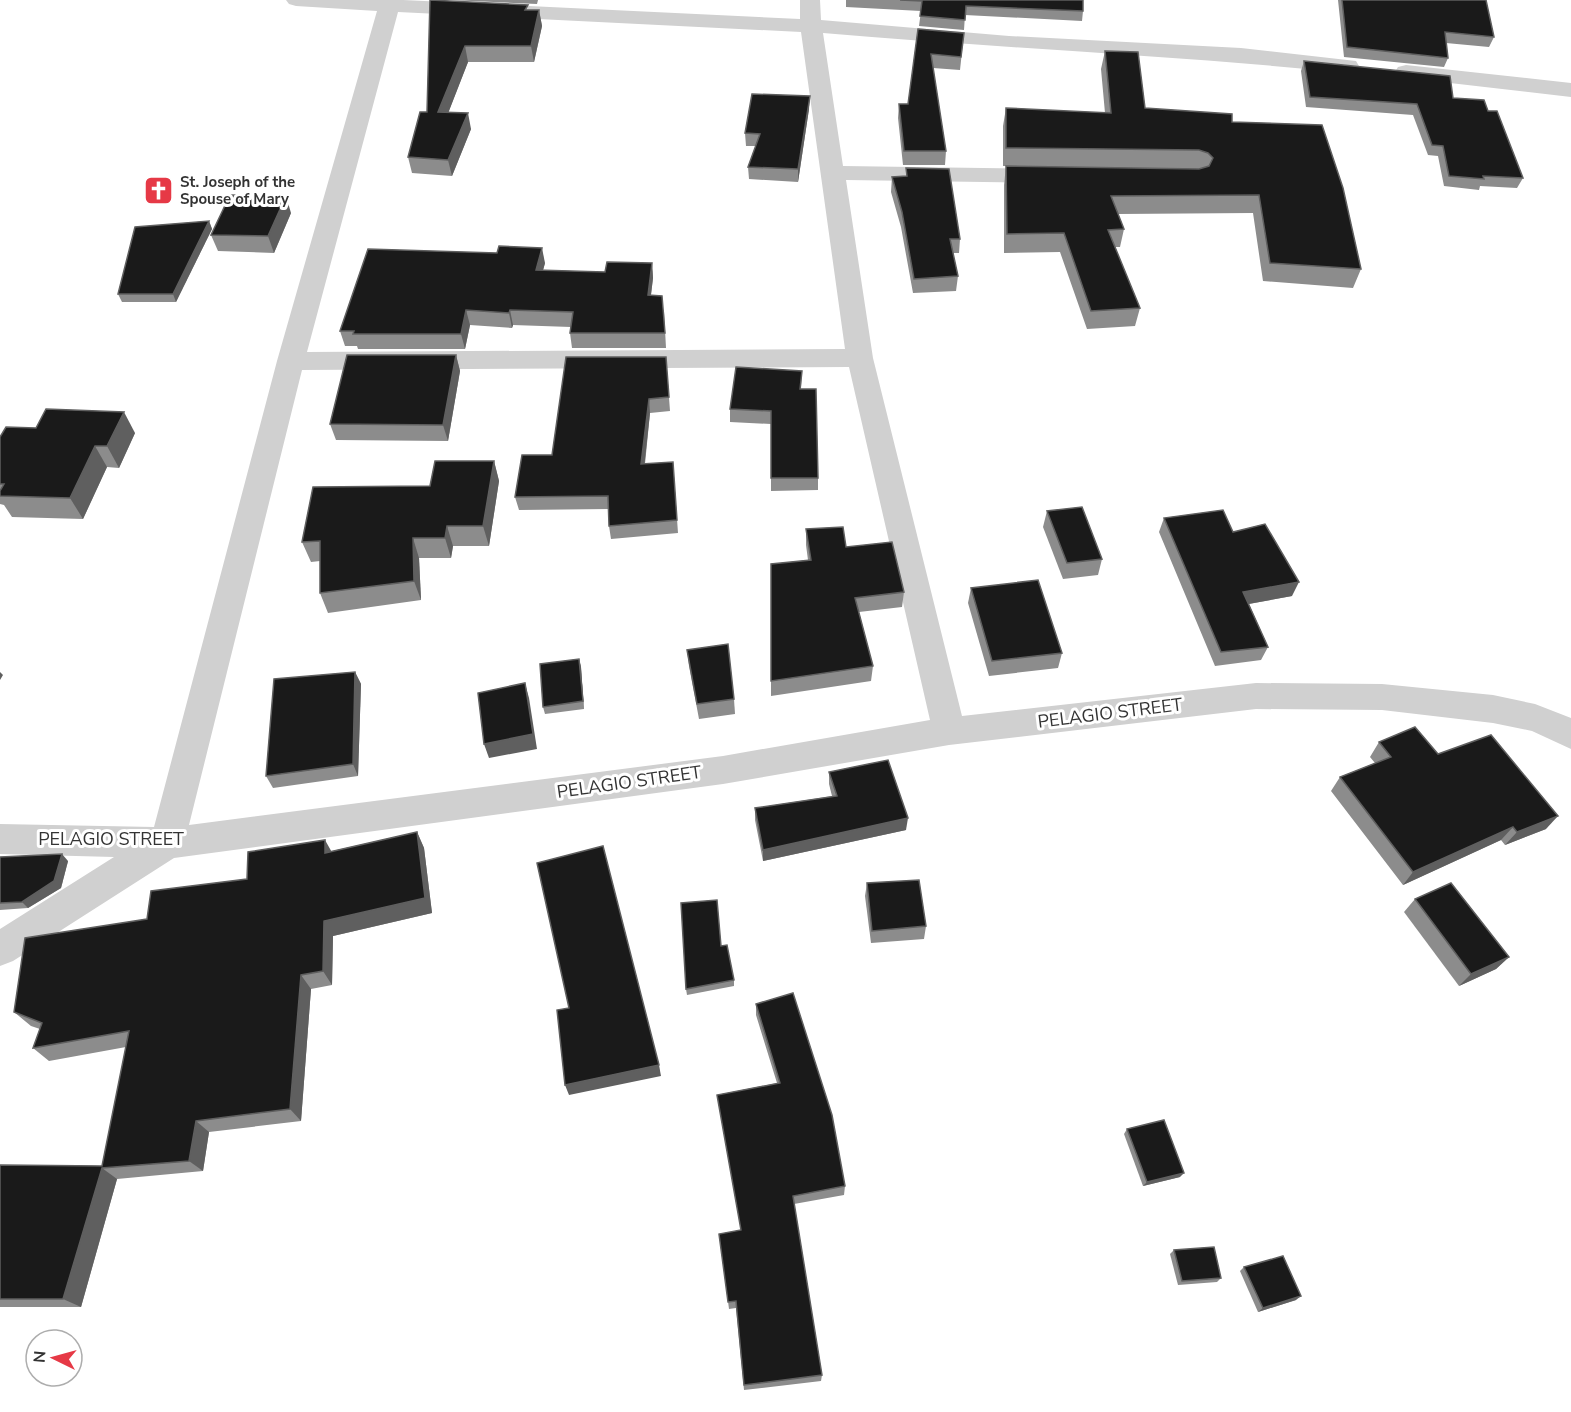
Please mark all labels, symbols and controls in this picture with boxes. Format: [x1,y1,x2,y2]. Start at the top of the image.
place label: St. Joseph of the Spouse of Mary [180,172,295,209]
church icon: St. Joseph of the Spouse of Mary [143,175,175,207]
street label: PELAGIO STREET [1036,692,1184,734]
street label: PELAGIO STREET [555,760,703,804]
street label: PELAGIO STREET [38,827,184,851]
north arrow [24,1328,84,1388]
text: N [29,1350,52,1364]

